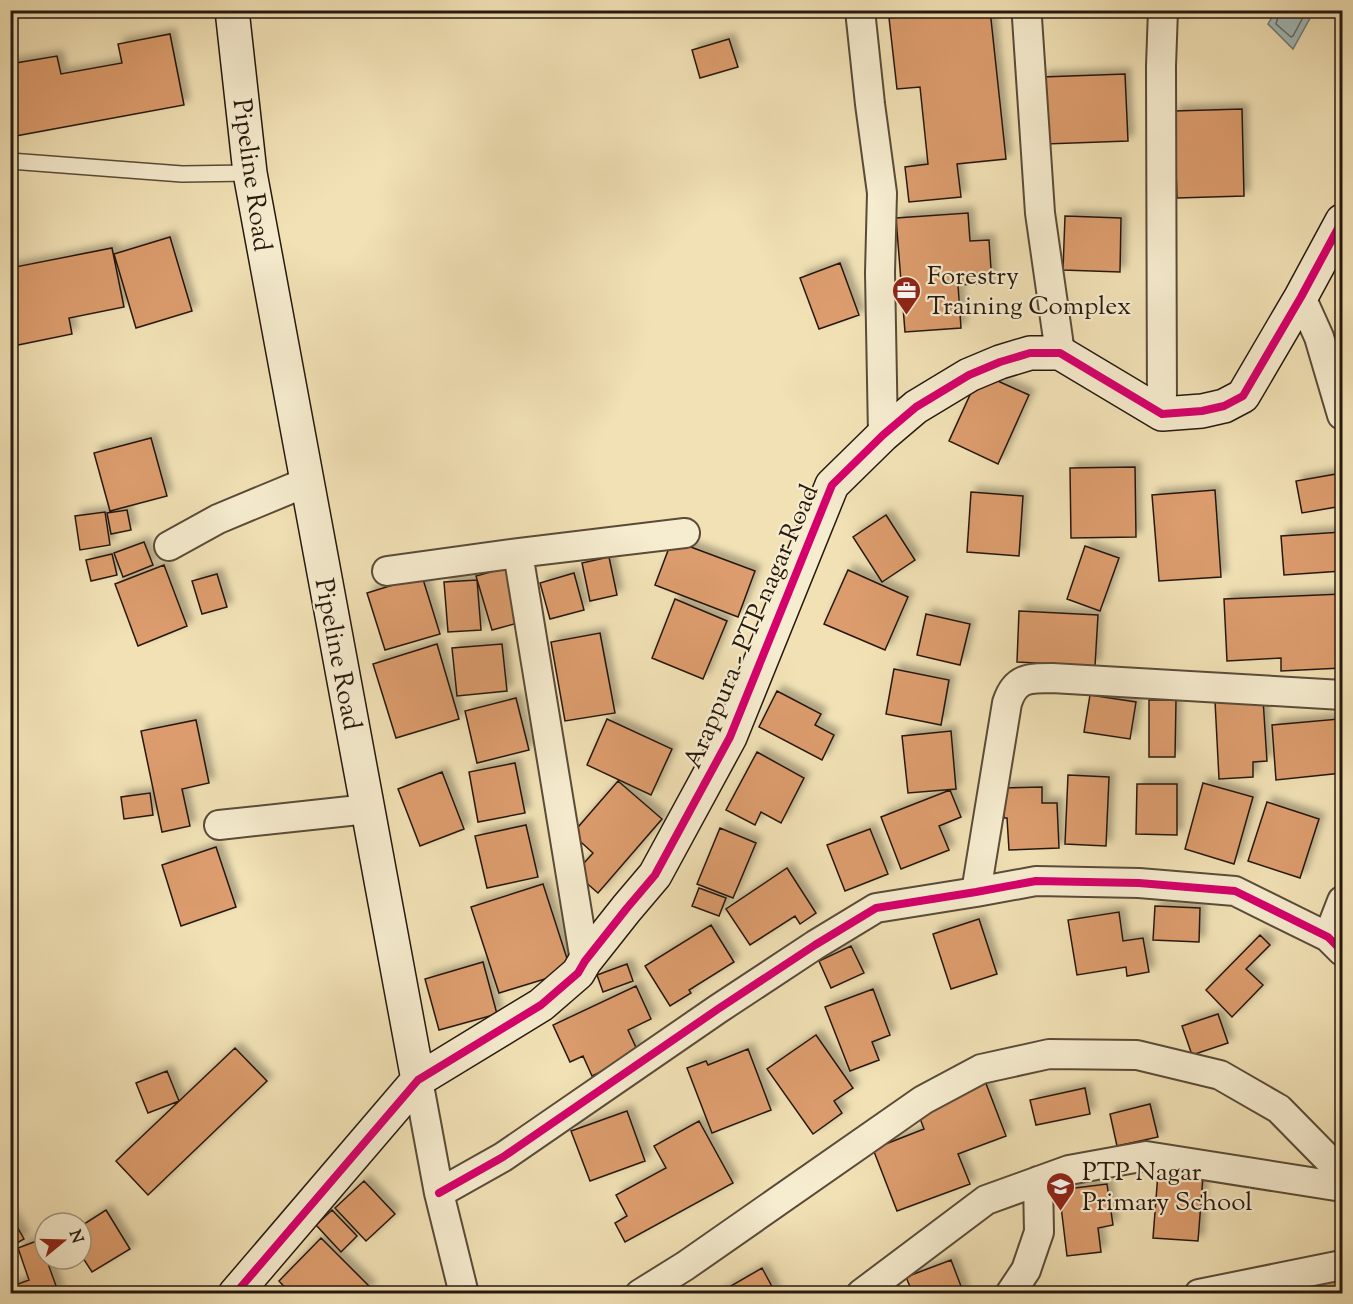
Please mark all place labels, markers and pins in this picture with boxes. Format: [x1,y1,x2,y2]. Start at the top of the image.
place label: Forestry Training Complex [927,259,1131,326]
office icon: Forestry Training Complex [890,274,922,316]
place label: PTP Nagar Primary School [1082,1155,1252,1222]
school or university icon: PTP Nagar Primary School [1045,1170,1077,1212]

